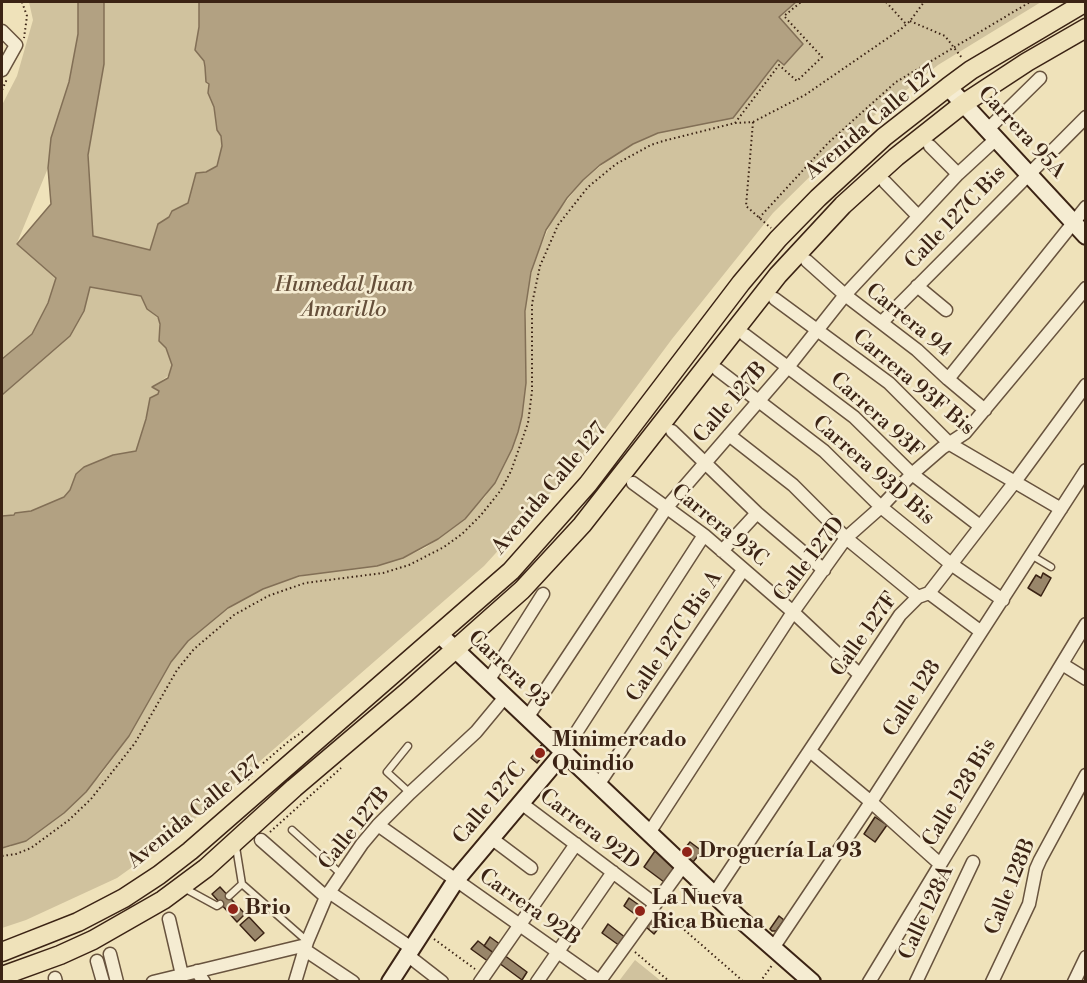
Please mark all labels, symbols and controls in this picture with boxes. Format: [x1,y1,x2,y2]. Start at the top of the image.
street label: Avenida Calle 127 [801,60,943,186]
street label: Carrera 95A [972,82,1070,184]
street label: Calle 127C Bis [900,161,1012,275]
water label: Humedal Juan Amarillo [274,273,414,324]
street label: Carrera 94 [860,279,956,363]
street label: Carrera 93F Bis [847,325,979,441]
street label: Calle 127B [689,357,773,449]
street label: Carrera 93F [824,368,928,464]
street label: Carrera 93D Bis [807,411,939,531]
street label: Avenida Calle 127 [487,418,613,560]
street label: Carrera 93C [666,479,772,573]
street label: Calle 127D [769,513,851,607]
street label: Calle 127C Bis A [622,567,728,707]
street label: Calle 127F [826,588,904,682]
street label: Carrera 93 [462,626,554,714]
street label: Calle 128 [879,656,947,742]
place label: Minimercado Quindio [552,728,687,778]
street label: Calle 128 Bis [918,734,1002,852]
marker: Minimercado Quindio [533,746,547,760]
street label: Avenida Calle 127 [123,751,267,875]
street label: Calle 127C [449,758,531,850]
street label: Calle 127B [314,783,396,875]
street label: Carrera 92D [534,784,644,876]
street label: Calle 128B [980,835,1042,939]
place label: Droguería La 93 [699,839,862,865]
marker: Droguería La 93 [680,845,694,859]
street label: Calle 128A [894,862,960,964]
street label: Carrera 92B [474,864,584,952]
place label: La Nueva Rica Buena [652,886,764,936]
place label: Brio [245,896,291,922]
marker: Brio [226,902,240,916]
marker: La Nueva Rica Buena [633,904,647,918]

